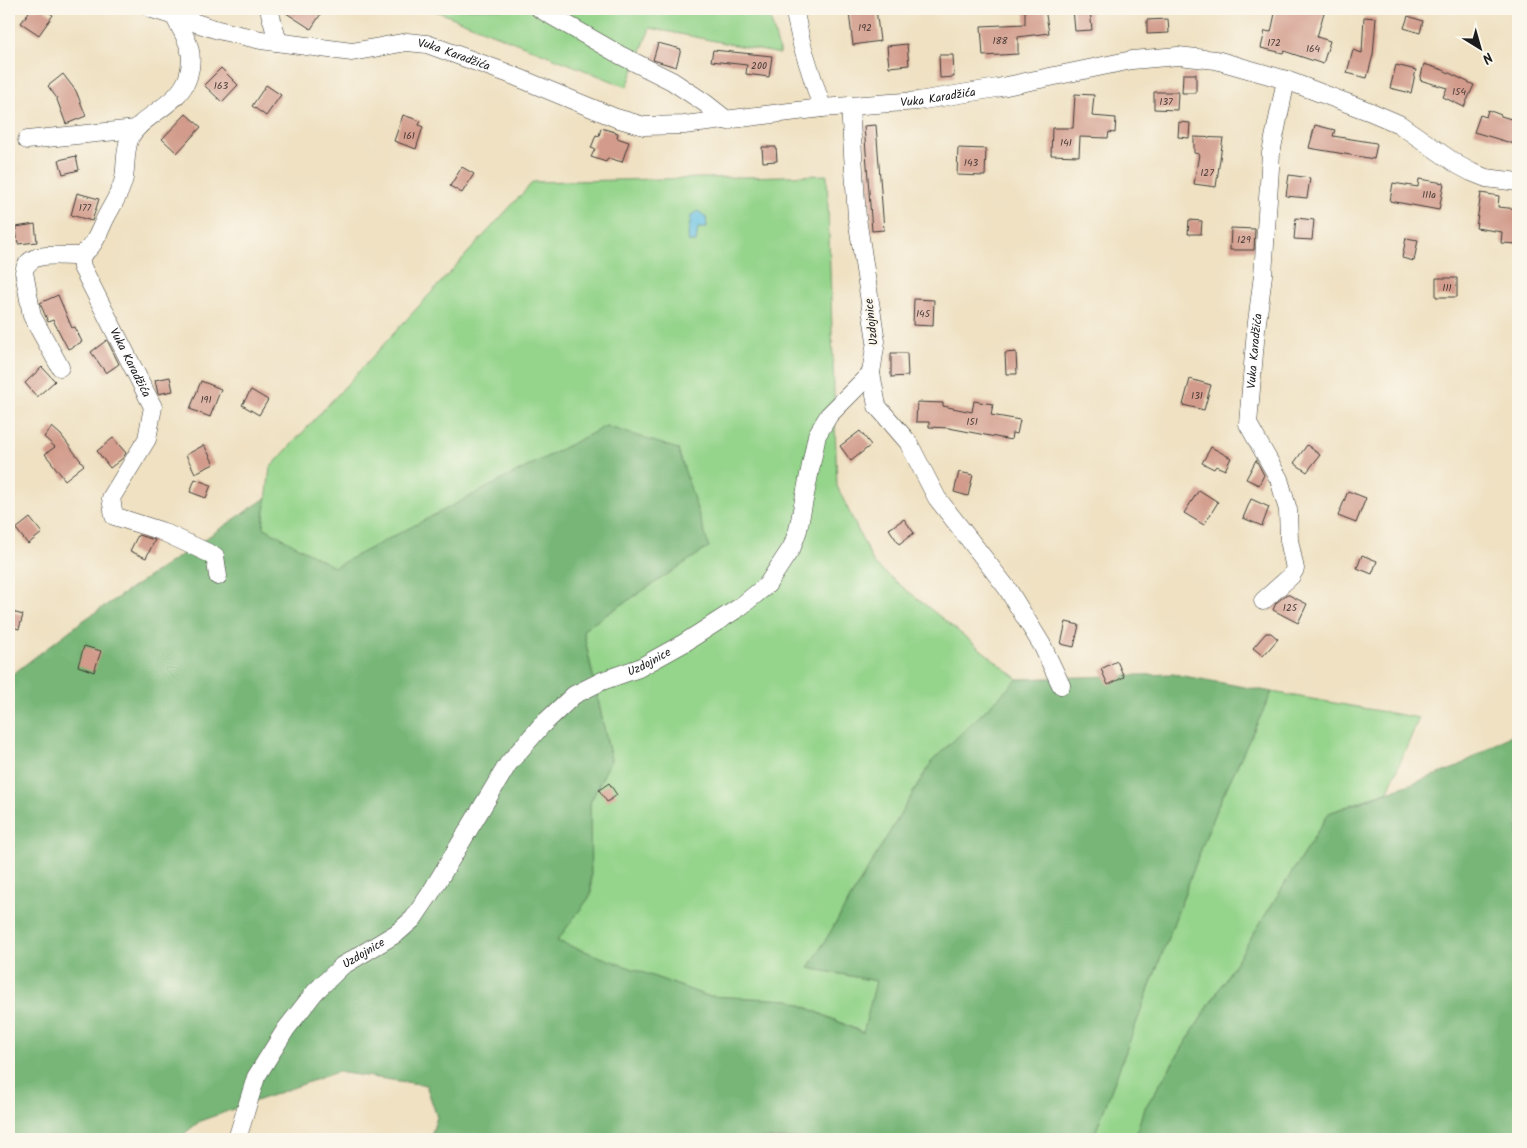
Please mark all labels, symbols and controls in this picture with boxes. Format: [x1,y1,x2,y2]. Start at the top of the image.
house number: 192 [858,20,872,36]
north arrow [1454,22,1504,72]
house number: 188 [992,33,1009,49]
street label: Vuka Karadžića [417,34,493,76]
house number: 172 [1267,35,1281,51]
house number: 164 [1306,41,1321,57]
text: N [1477,46,1497,69]
house number: 200 [751,58,767,74]
house number: 163 [214,78,228,94]
street label: Vuka Karadžića [900,83,977,112]
house number: 154 [1452,84,1466,100]
house number: 137 [1159,94,1173,110]
house number: 161 [403,128,415,144]
house number: 141 [1060,135,1072,151]
house number: 143 [964,155,978,171]
house number: 127 [1200,165,1214,181]
house number: 111a [1422,187,1436,203]
house number: 177 [79,200,92,216]
house number: 129 [1237,232,1251,248]
house number: 111 [1442,280,1452,296]
street label: Uzdojnice [860,297,883,346]
house number: 145 [916,306,931,322]
street label: Vuka Karadžića [1242,312,1268,389]
street label: Vuka Karadžića [104,325,156,401]
house number: 131 [1191,388,1203,404]
house number: 191 [200,392,212,408]
house number: 151 [966,414,978,430]
house number: 125 [1283,600,1298,616]
street label: Uzdojnice [625,643,675,681]
street label: Uzdojnice [339,933,389,974]

